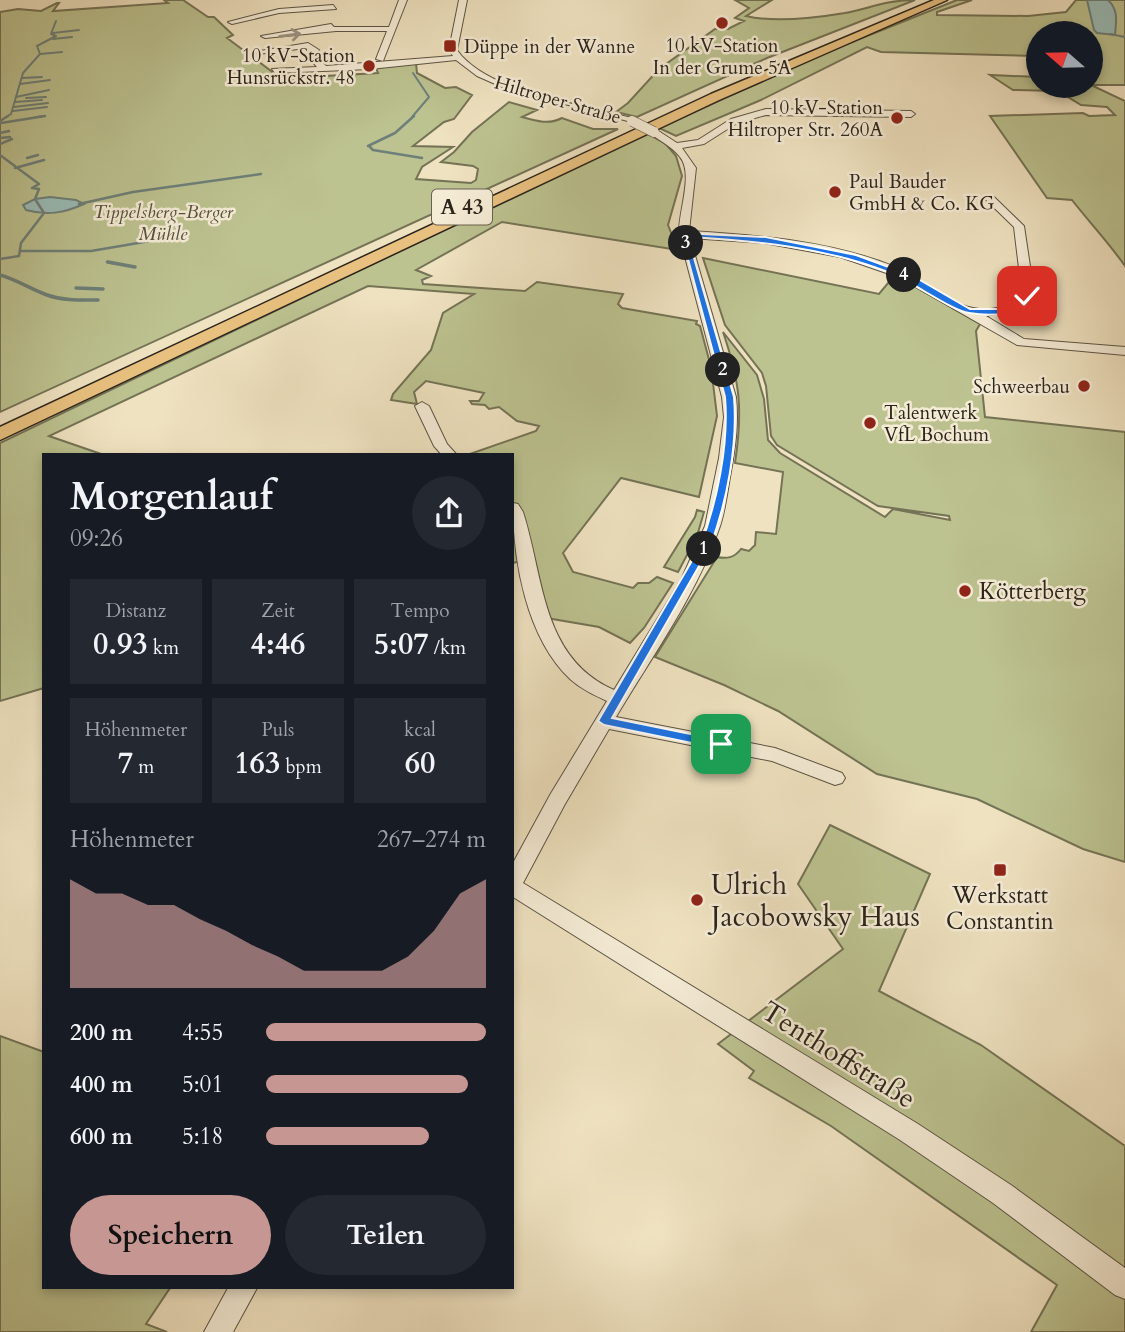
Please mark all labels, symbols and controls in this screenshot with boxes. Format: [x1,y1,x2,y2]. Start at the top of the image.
marker: 10 kV-Station In der Grume 5A [714,15,730,31]
north arrow [1026,21,1102,98]
map controls [1026,21,1103,98]
one-way arrow [278,28,301,41]
place label: 10 kV-Station In der Grume 5A [653,33,792,81]
place label: Düppe in der Wanne [464,34,635,60]
marker: Düppe in der Wanne [442,38,458,54]
place label: 10 kV-Station Hunsrückstr. 48 [227,43,355,91]
marker: 10 kV-Station Hunsrückstr. 48 [361,58,377,74]
street label: Hiltroper Straße [491,69,624,130]
place label: 10 kV-Station Hiltroper Str. 260A [728,95,883,143]
marker: 10 kV-Station Hiltroper Str. 260A [889,110,905,126]
place label: Paul Bauder GmbH & Co. KG [849,169,994,217]
marker: Paul Bauder GmbH & Co. KG [827,184,843,200]
road number: A 43 [432,190,492,224]
park label: Tippelsberg-Berger Mühle [93,199,234,247]
pin: 3 [668,226,704,260]
text: 3 [681,229,690,255]
pin: 4 [886,258,922,292]
text: 4 [899,261,908,287]
pin [997,266,1057,326]
icon: check [1008,277,1046,315]
pin: 2 [706,352,740,388]
text: 2 [718,356,727,382]
place label: Schweerbau [973,374,1070,400]
marker: Schweerbau [1076,378,1092,394]
place label: Talentwerk VfL Bochum [884,400,990,448]
marker: Talentwerk VfL Bochum [862,415,878,431]
text: Morgenlauf [70,471,273,523]
button: share [412,476,486,550]
text: 09:26 [70,523,123,554]
pin: 1 [686,532,722,566]
text: 1 [699,535,708,561]
place label: Kötterberg [979,576,1086,607]
marker: Kötterberg [957,583,973,599]
text: Distanz [106,598,166,624]
text: Zeit [261,598,295,624]
text: Tempo [390,598,450,624]
text: 0.93 [93,624,148,665]
text: 4:46 [251,624,305,665]
text: 5:07 [374,624,429,665]
text: km [148,635,179,661]
text: /km [429,635,466,661]
pin [691,714,751,774]
text: Höhenmeter [85,717,187,743]
text: Puls [262,717,294,743]
text: kcal [404,717,436,743]
icon: arrive [702,725,740,763]
text: 7 [118,743,133,784]
text: 163 [234,743,280,784]
text: 60 [405,743,435,784]
text: m [133,754,154,780]
text: bpm [280,754,322,780]
text: Höhenmeter [70,824,194,855]
text: 267–274 m [377,824,486,855]
marker: Werkstatt Constantin [992,862,1008,878]
place label: Ulrich Jacobowsky Haus [707,866,920,936]
place label: Werkstatt Constantin [946,880,1054,937]
marker: Ulrich Jacobowsky Haus [689,892,705,908]
street label: Tenthoffstraße [754,992,923,1117]
text: 200 m [70,1017,133,1048]
text: 4:55 [182,1017,223,1048]
text: 400 m [70,1069,133,1100]
text: 5:01 [182,1069,223,1100]
text: 600 m [70,1121,133,1152]
text: 5:18 [182,1121,223,1152]
button: Speichern [70,1195,271,1275]
button: Teilen [285,1195,486,1275]

